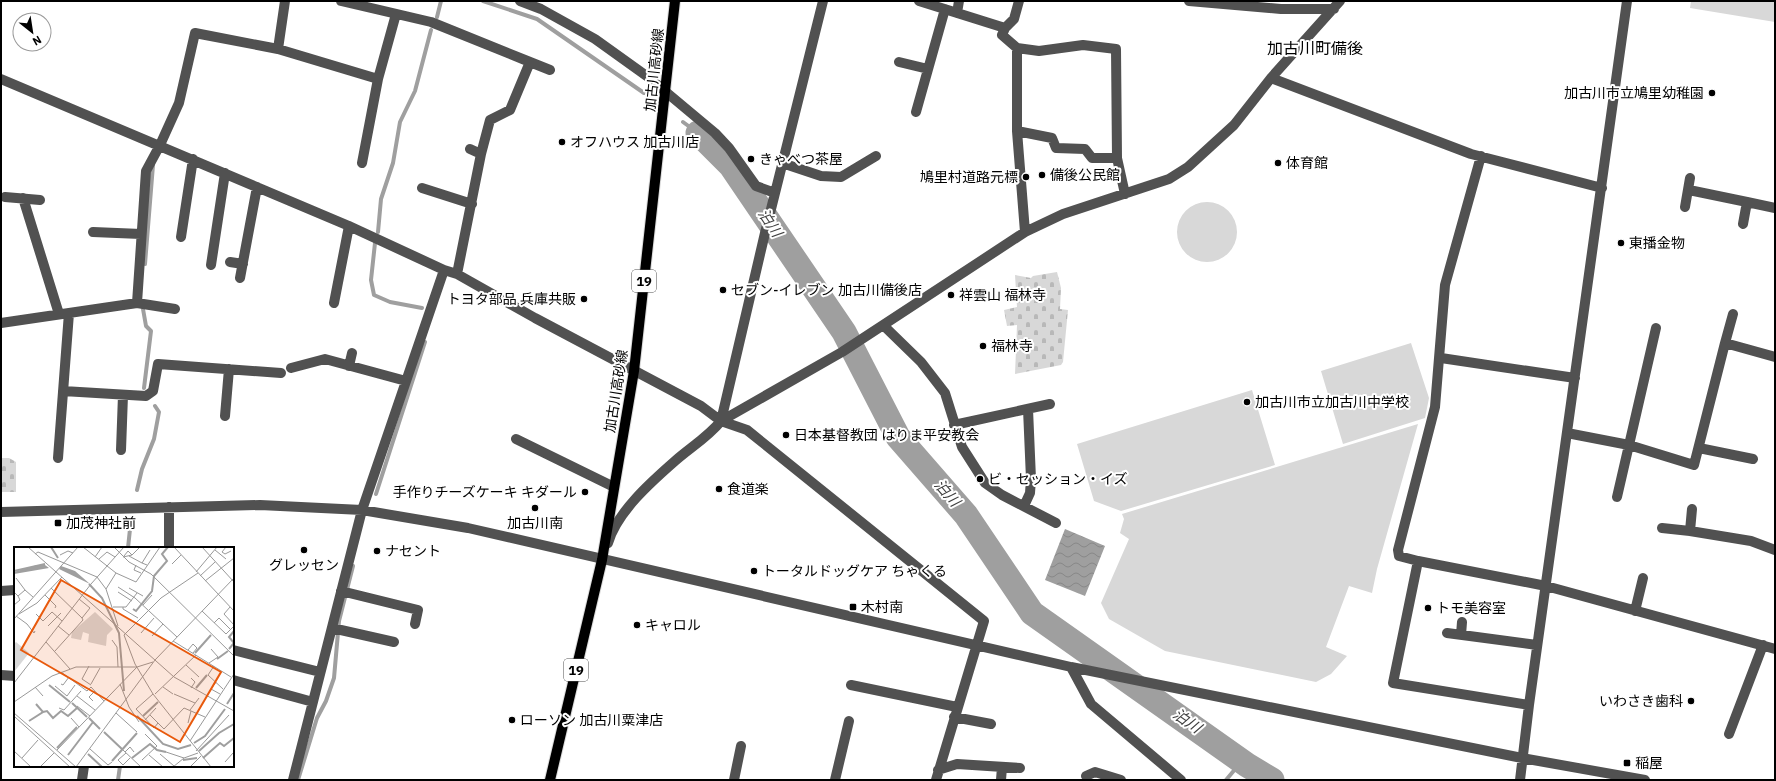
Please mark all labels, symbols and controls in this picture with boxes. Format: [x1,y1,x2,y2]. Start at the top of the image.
north arrow [12,12,52,52]
street label: 加古川高砂線 [641,27,667,113]
text: N [30,33,44,49]
district label: 加古川町備後 [1267,38,1363,58]
place label: 加古川市立鳩里幼稚園 [1564,84,1704,102]
marker: 加古川市立鳩里幼稚園 [1707,88,1717,98]
place label: オフハウス 加古川店 [570,133,699,151]
marker: オフハウス 加古川店 [557,137,567,147]
place label: きゃべつ茶屋 [759,150,843,168]
marker: きゃべつ茶屋 [746,154,756,164]
place label: 体育館 [1286,154,1328,172]
marker: 体育館 [1273,158,1283,168]
place label: 備後公民館 [1050,166,1120,184]
place label: 鳩里村道路元標 [920,168,1018,186]
marker: 備後公民館 [1037,170,1047,180]
marker: 鳩里村道路元標 [1021,172,1031,182]
water label: 泊川 [754,205,788,242]
place label: 東播金物 [1629,234,1685,252]
marker: 東播金物 [1616,238,1626,248]
road number: 19 [632,270,656,292]
place label: セブン-イレブン 加古川備後店 [731,281,922,299]
marker: セブン-イレブン 加古川備後店 [718,285,728,295]
place label: 祥雲山 福林寺 [959,286,1046,304]
place label: トヨタ部品 兵庫共販 [447,290,576,308]
marker: 祥雲山 福林寺 [946,290,956,300]
marker: トヨタ部品 兵庫共販 [579,294,589,304]
place label: 福林寺 [991,337,1033,355]
marker: 福林寺 [978,341,988,351]
street label: 加古川高砂線 [601,348,631,434]
place label: 加古川市立加古川中学校 [1255,393,1409,411]
marker: 加古川市立加古川中学校 [1242,397,1252,407]
place label: 日本基督教団 はりま平安教会 [794,426,979,444]
marker: 日本基督教団 はりま平安教会 [781,430,791,440]
place label: ビ・セッション・イズ [988,470,1128,488]
marker: ビ・セッション・イズ [975,474,985,484]
water label: 泊川 [930,475,966,512]
place label: 食道楽 [727,480,769,498]
place label: 手作りチーズケーキ キダール [392,483,577,501]
marker: 食道楽 [714,484,724,494]
marker: 手作りチーズケーキ キダール [580,487,590,497]
marker: 加古川南 [530,503,540,513]
place label: 加茂神社前 [66,514,136,532]
place label: 加古川南 [507,514,563,532]
marker: 加茂神社前 [53,518,63,528]
place label: ナセント [385,542,441,560]
marker: グレッセン [299,545,309,555]
marker: ナセント [372,546,382,556]
inset map [14,547,234,767]
place label: グレッセン [269,556,339,574]
place label: トータルドッグケア ちゃくる [762,562,947,580]
marker: トータルドッグケア ちゃくる [749,566,759,576]
place label: 木村南 [861,598,903,616]
place label: トモ美容室 [1436,599,1506,617]
marker: 木村南 [848,602,858,612]
marker: トモ美容室 [1423,603,1433,613]
place label: キャロル [645,616,701,634]
marker: キャロル [632,620,642,630]
road number: 19 [564,659,588,681]
place label: いわさき歯科 [1599,692,1683,710]
marker: いわさき歯科 [1686,696,1696,706]
water label: 泊川 [1170,704,1207,738]
place label: ローソン 加古川粟津店 [520,711,663,729]
marker: ローソン 加古川粟津店 [507,715,517,725]
place label: 稲屋 [1635,754,1663,772]
marker: 稲屋 [1622,758,1632,768]

